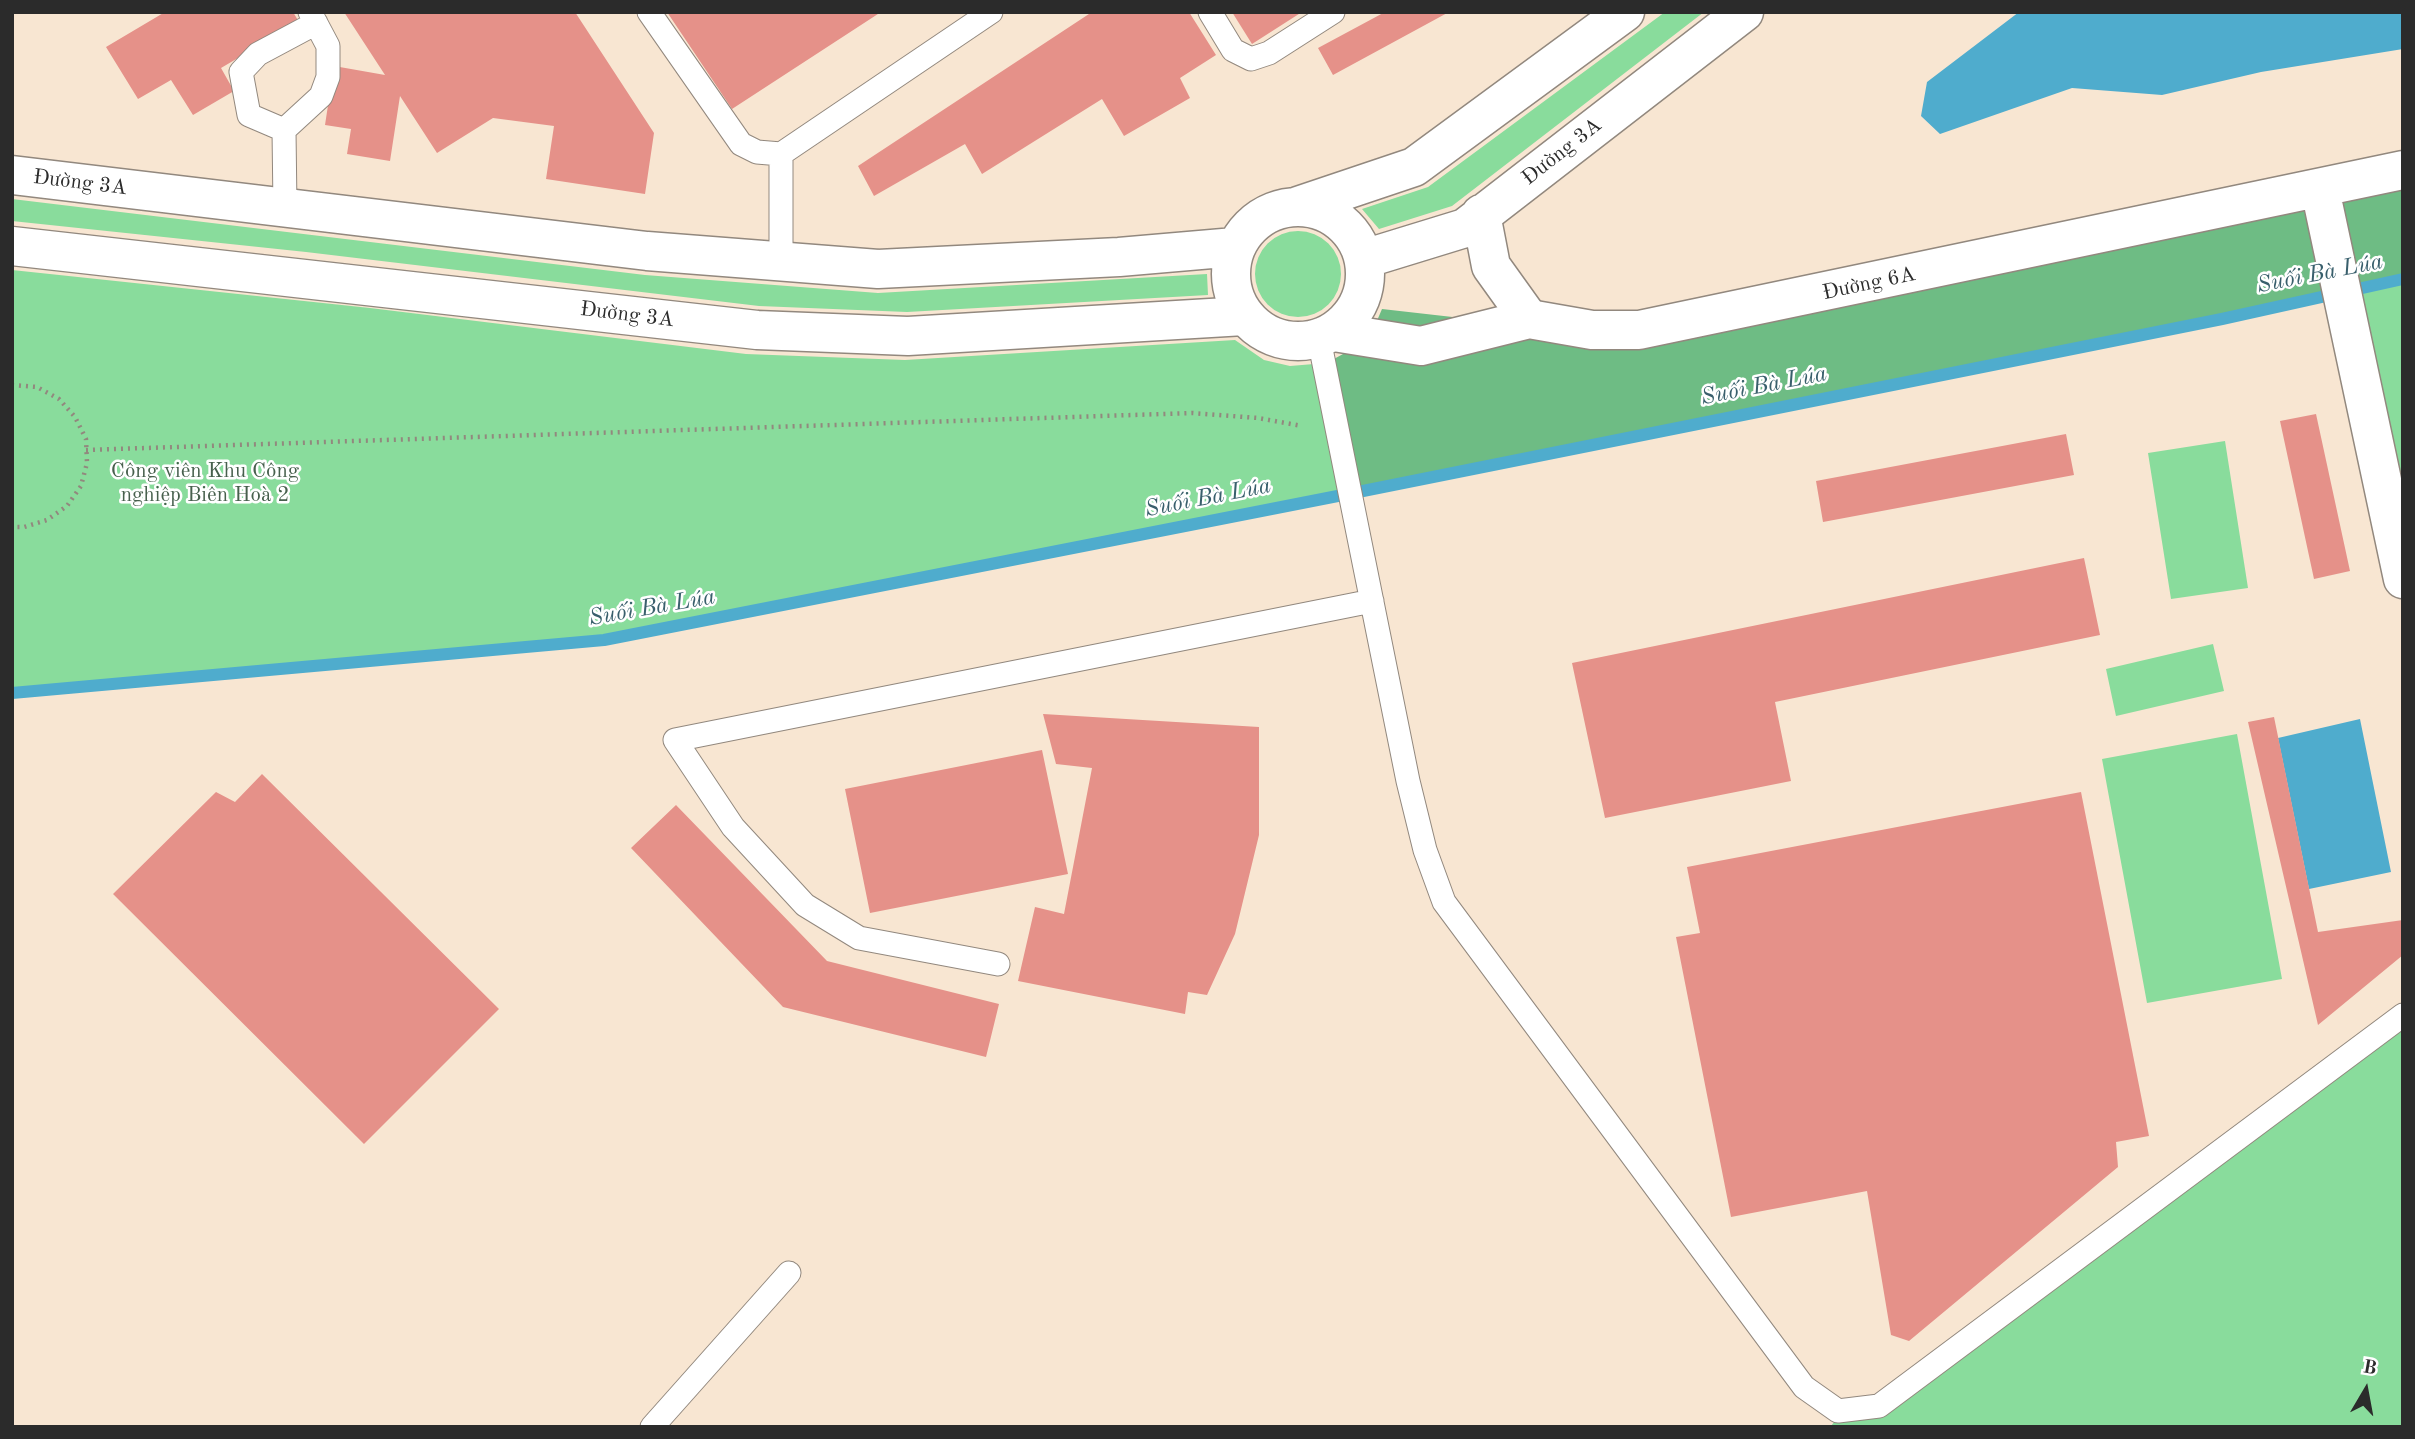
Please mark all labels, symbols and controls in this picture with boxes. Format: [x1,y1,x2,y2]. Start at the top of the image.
street label: Đường 3A [1517,113,1607,191]
street label: Đường 3A [32,165,128,201]
water label: Suối Bà Lúa [2255,248,2385,300]
street label: Đường 6A [1820,262,1918,306]
street label: Đường 3A [579,297,675,333]
water label: Suối Bà Lúa [1699,360,1829,412]
park label: Công viên Khu Công nghiệp Biên Hoà 2 [111,458,299,508]
water label: Suối Bà Lúa [1143,472,1273,524]
water label: Suối Bà Lúa [587,583,717,633]
north arrow [2331,1355,2401,1425]
text: B [2361,1358,2378,1379]

